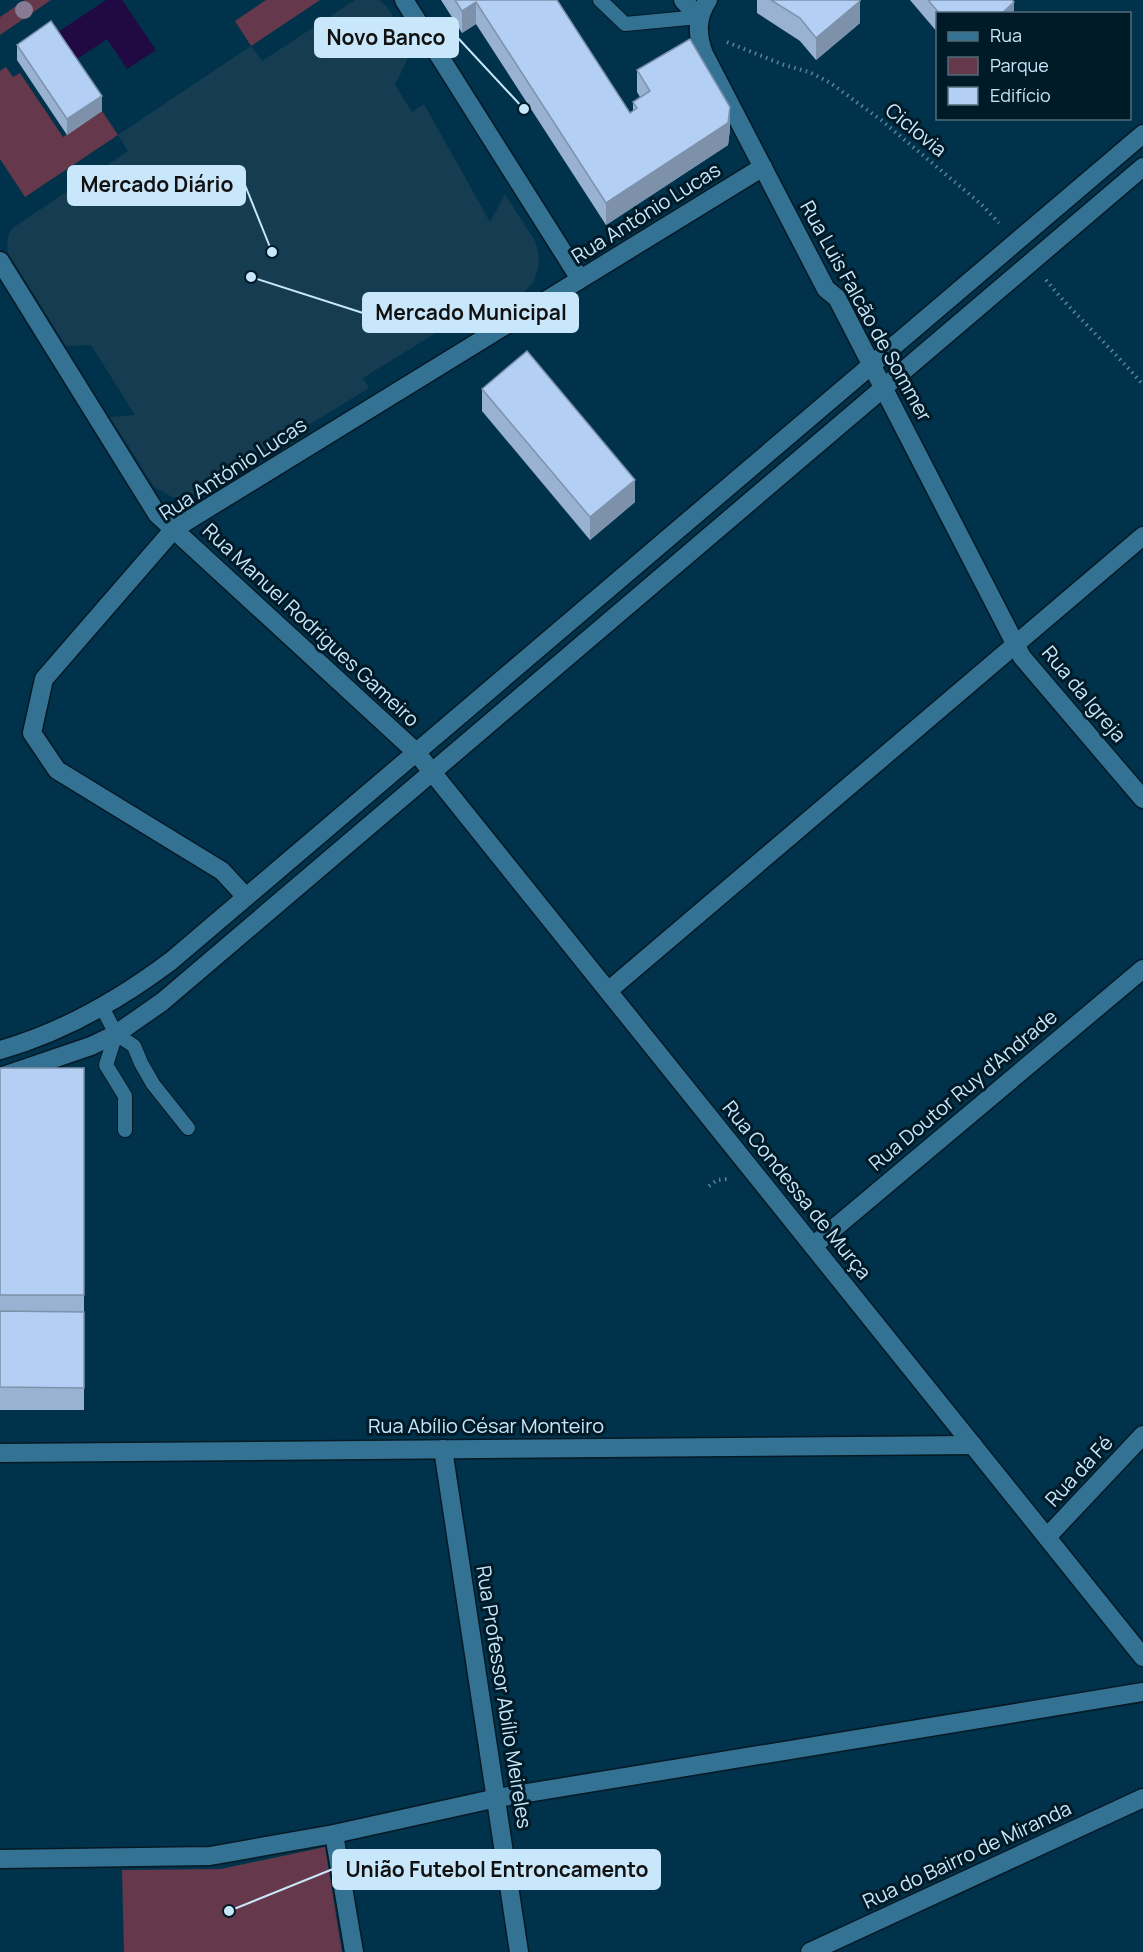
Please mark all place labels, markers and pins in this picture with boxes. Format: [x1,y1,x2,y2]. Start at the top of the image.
callout: Novo Banco [315,18,458,57]
callout: Mercado Diário [68,166,245,205]
callout: Mercado Municipal [363,293,578,332]
callout: União Futebol Entroncamento [333,1850,660,1889]

